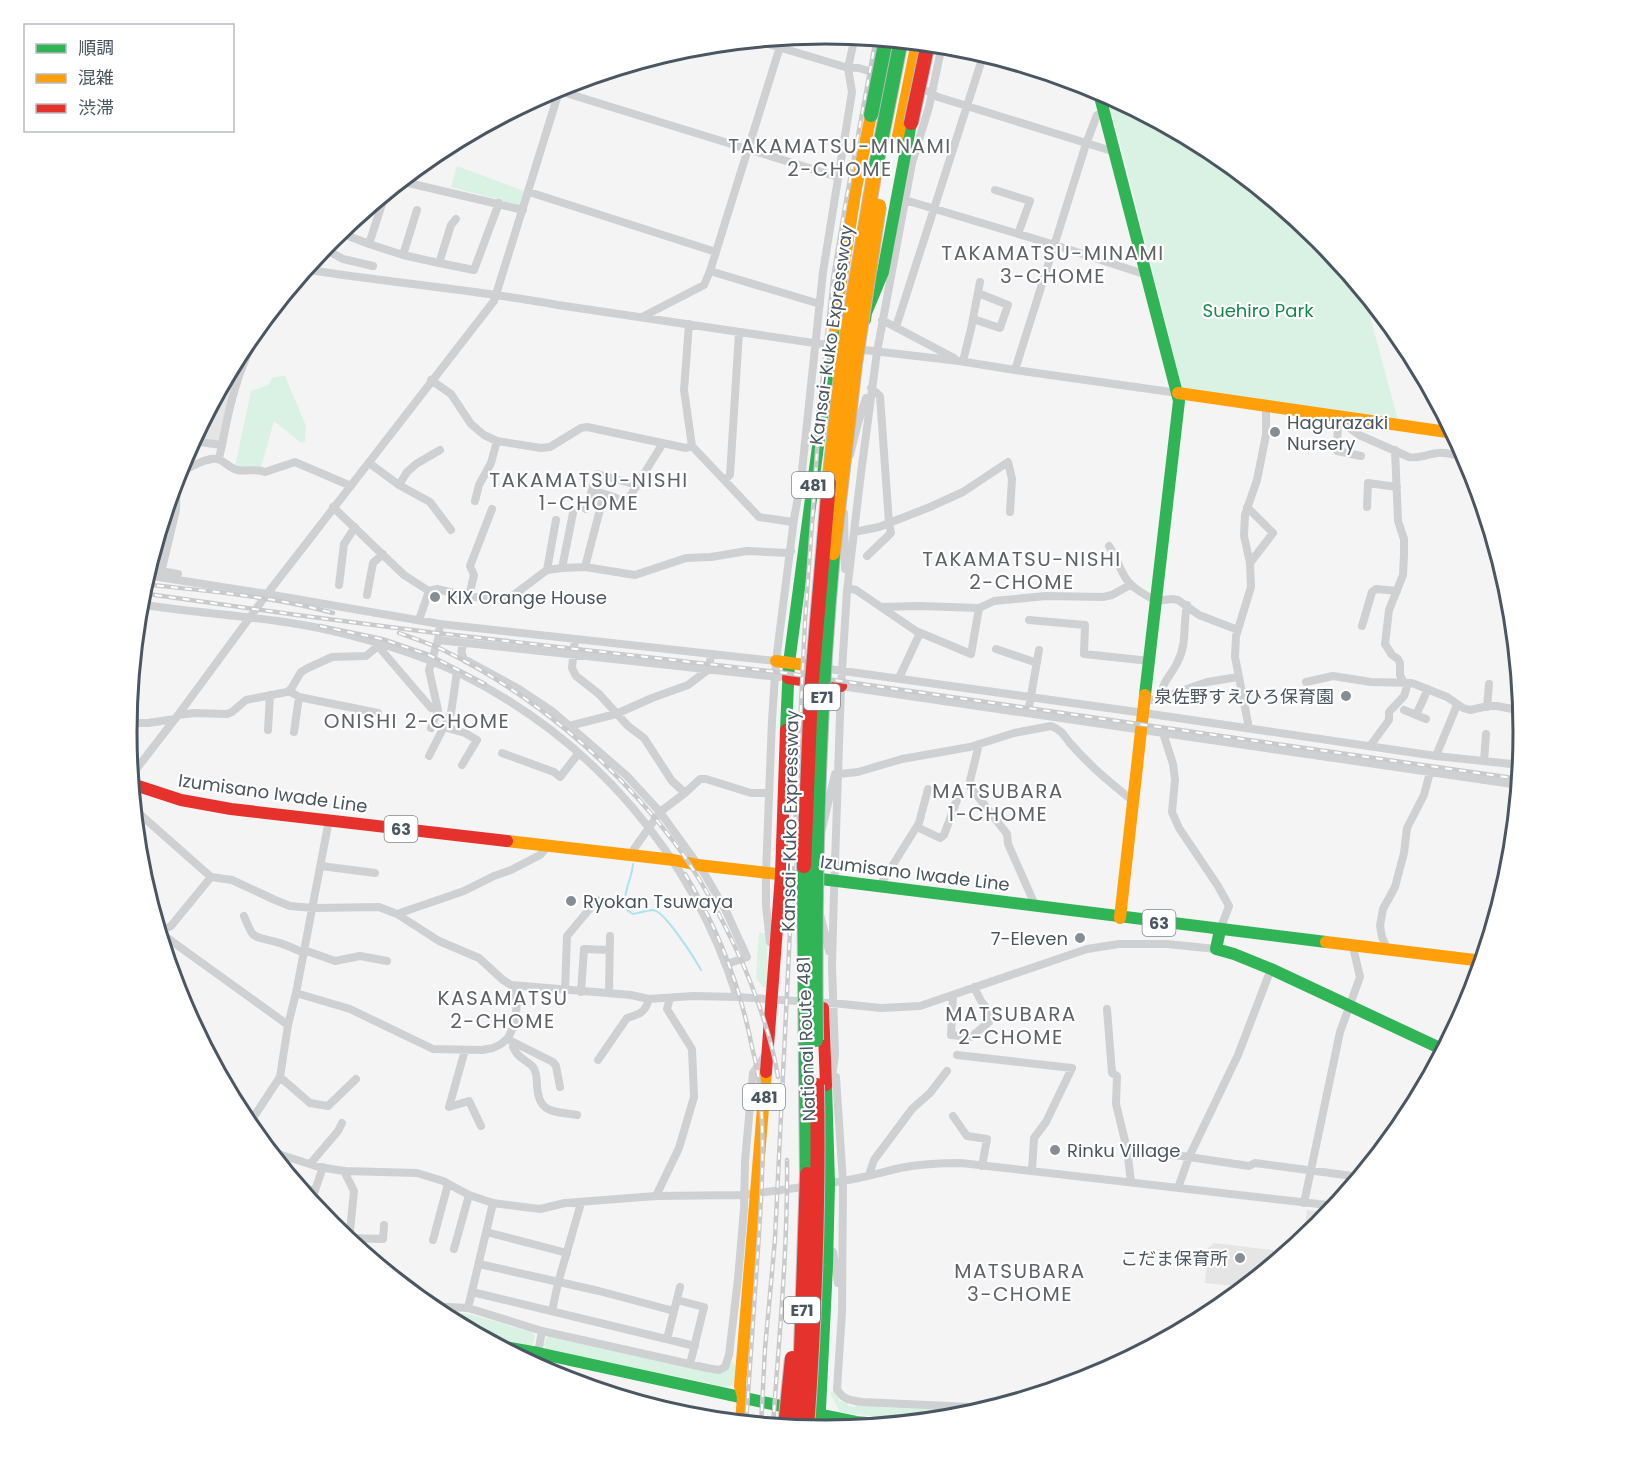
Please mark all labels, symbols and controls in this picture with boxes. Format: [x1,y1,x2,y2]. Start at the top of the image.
legend [24,24,234,132]
text: 順調 [78,35,114,60]
text: 混雑 [78,65,114,90]
text: 渋滞 [78,95,114,120]
district label: TAKAMATSU-MINAMI 2-CHOME [728,132,952,183]
street label: Kansai-Kuko Expressway [803,223,859,447]
district label: TAKAMATSU-MINAMI 3-CHOME [941,239,1165,290]
park label: Suehiro Park [1203,298,1314,323]
place label: Hagurazaki Nursery [1287,410,1388,456]
marker: Hagurazaki Nursery [1268,425,1282,439]
district label: TAKAMATSU-NISHI 1-CHOME [489,466,689,517]
road number: 481 [792,472,834,498]
district label: TAKAMATSU-NISHI 2-CHOME [922,545,1122,596]
place label: KIX Orange House [447,585,607,610]
marker: KIX Orange House [428,590,442,604]
road number: E71 [804,684,840,710]
place label: 泉佐野すえひろ保育園 [1154,684,1334,709]
marker: 泉佐野すえひろ保育園 [1339,689,1353,703]
district label: ONISHI 2-CHOME [324,707,510,735]
street label: Kansai-Kuko Expressway [776,710,804,932]
street label: Izumisano Iwade Line [177,767,369,819]
district label: MATSUBARA 1-CHOME [932,777,1064,828]
road number: 63 [384,816,418,842]
street label: Izumisano Iwade Line [819,849,1011,897]
place label: Ryokan Tsuwaya [583,889,733,914]
marker: Ryokan Tsuwaya [564,894,578,908]
road number: 63 [1142,910,1176,936]
place label: 7-Eleven [991,926,1068,951]
marker: 7-Eleven [1073,931,1087,945]
street label: National Route 481 [791,956,821,1122]
district label: KASAMATSU 2-CHOME [438,984,568,1035]
district label: MATSUBARA 2-CHOME [945,1000,1077,1051]
road number: 481 [743,1084,785,1110]
place label: Rinku Village [1067,1138,1180,1163]
marker: Rinku Village [1048,1143,1062,1157]
place label: こだま保育所 [1120,1246,1228,1271]
marker: こだま保育所 [1233,1251,1247,1265]
district label: MATSUBARA 3-CHOME [954,1257,1086,1308]
road number: E71 [784,1297,820,1323]

